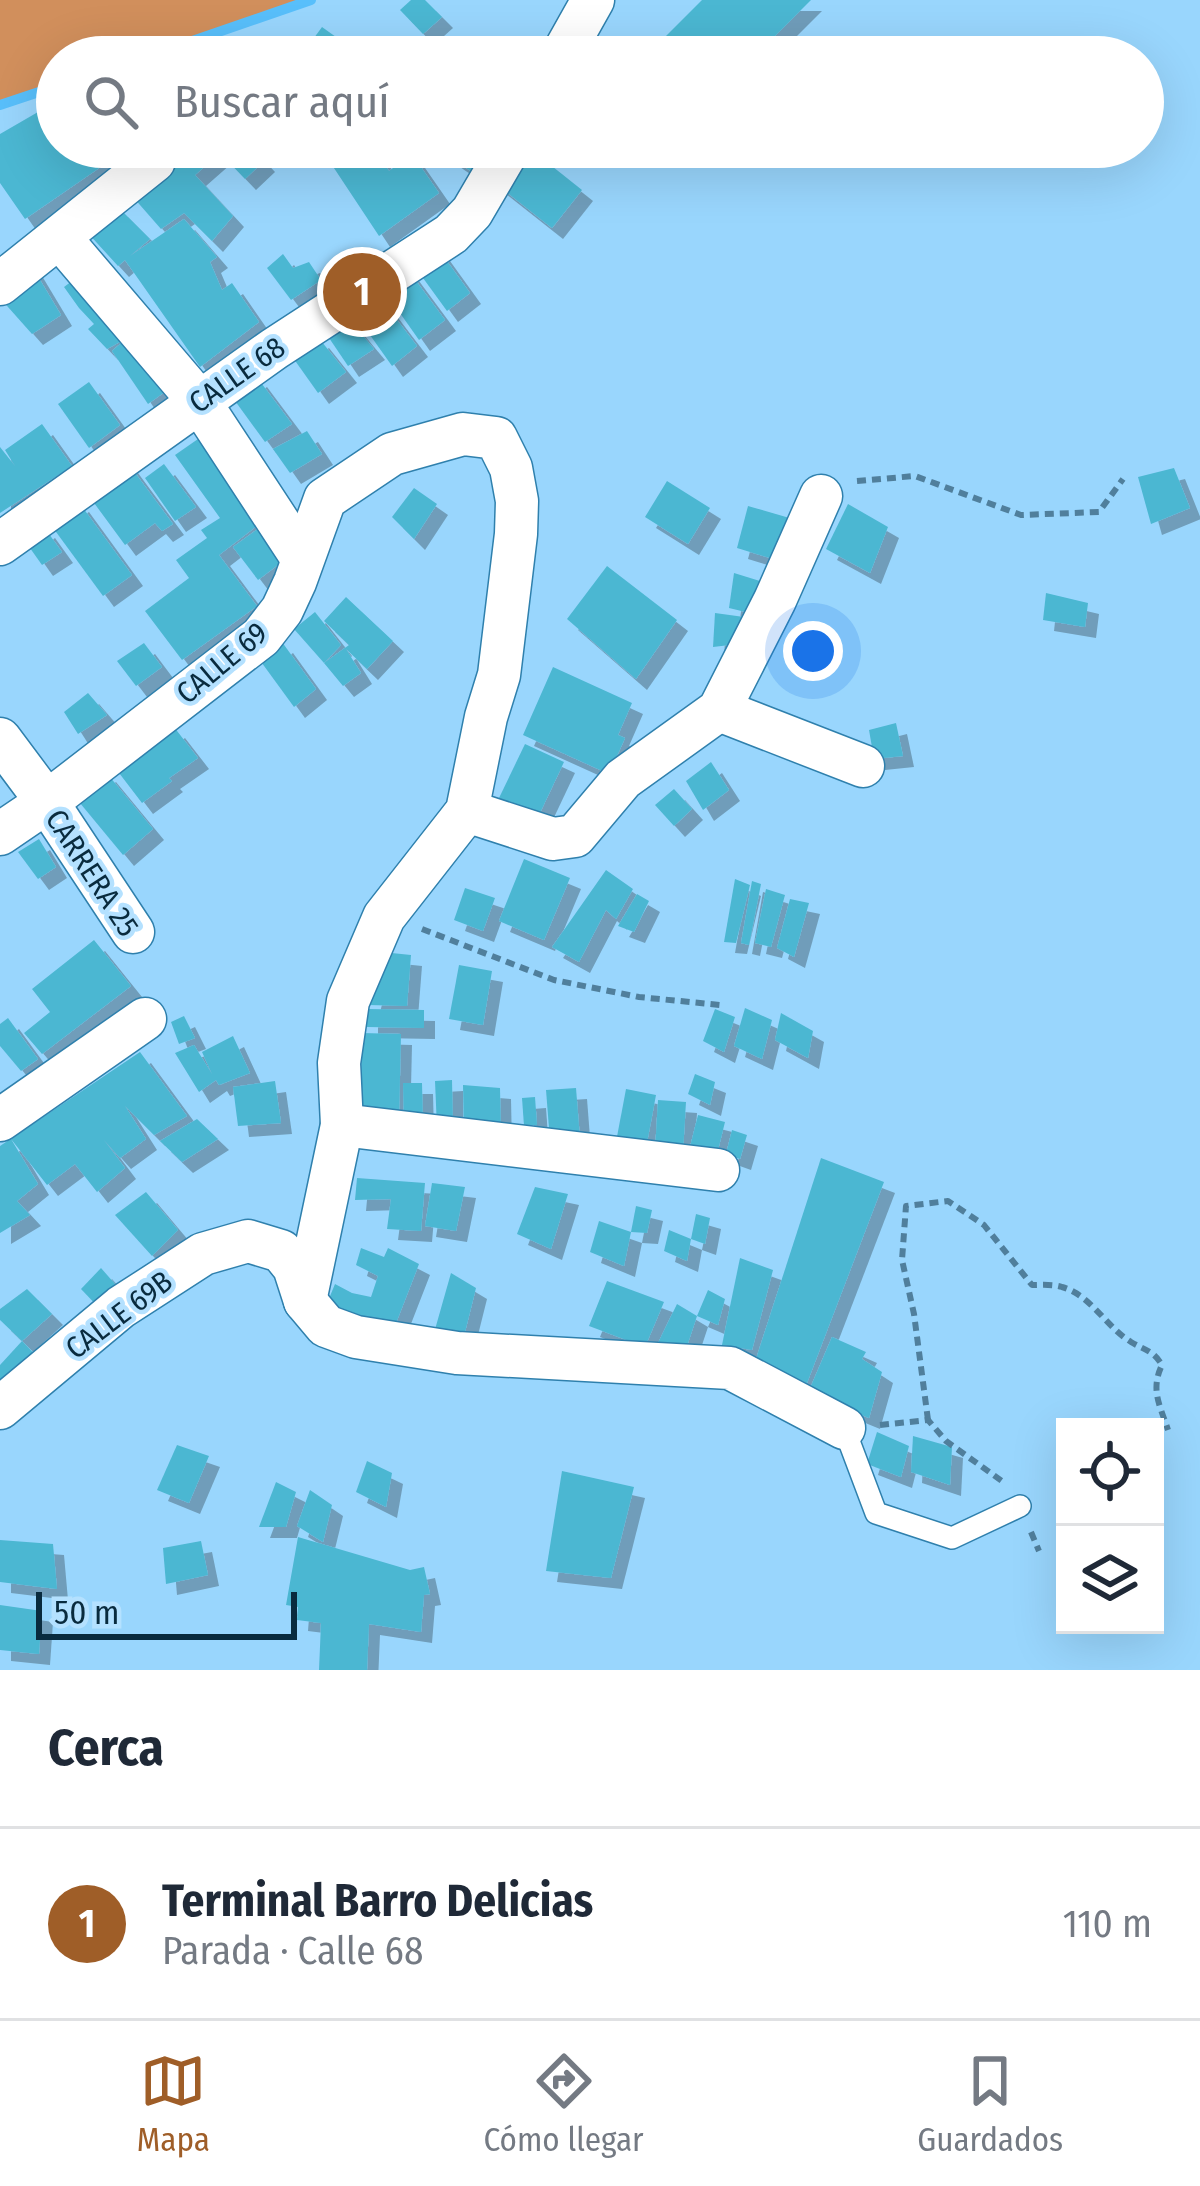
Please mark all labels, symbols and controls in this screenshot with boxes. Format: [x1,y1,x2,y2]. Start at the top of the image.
search box [36,36,1164,168]
icon: search [78,69,144,135]
text: Buscar aquí [174,75,390,129]
pin: 1 [323,247,401,337]
street label: CALLE 68 [182,329,292,421]
street label: CALLE 69 [169,615,275,711]
your location [783,621,843,681]
street label: CARRERA 25 [38,803,146,943]
street label: CALLE 69B [59,1263,179,1367]
map controls [1056,1418,1164,1634]
button: locate [1056,1418,1164,1526]
button: layers [1056,1526,1164,1634]
scale bar [36,1586,297,1639]
text: 50 m [54,1593,119,1633]
text: Cerca [48,1717,164,1779]
text: Terminal Barro Delicias [162,1874,593,1928]
text: 1 [79,1901,95,1947]
text: 110 m [1063,1901,1152,1947]
text: Parada · Calle 68 [162,1928,423,1974]
tab: Mapa [137,2048,210,2160]
tab: Cómo llegar [484,2048,644,2160]
tab: Guardados [917,2048,1063,2160]

